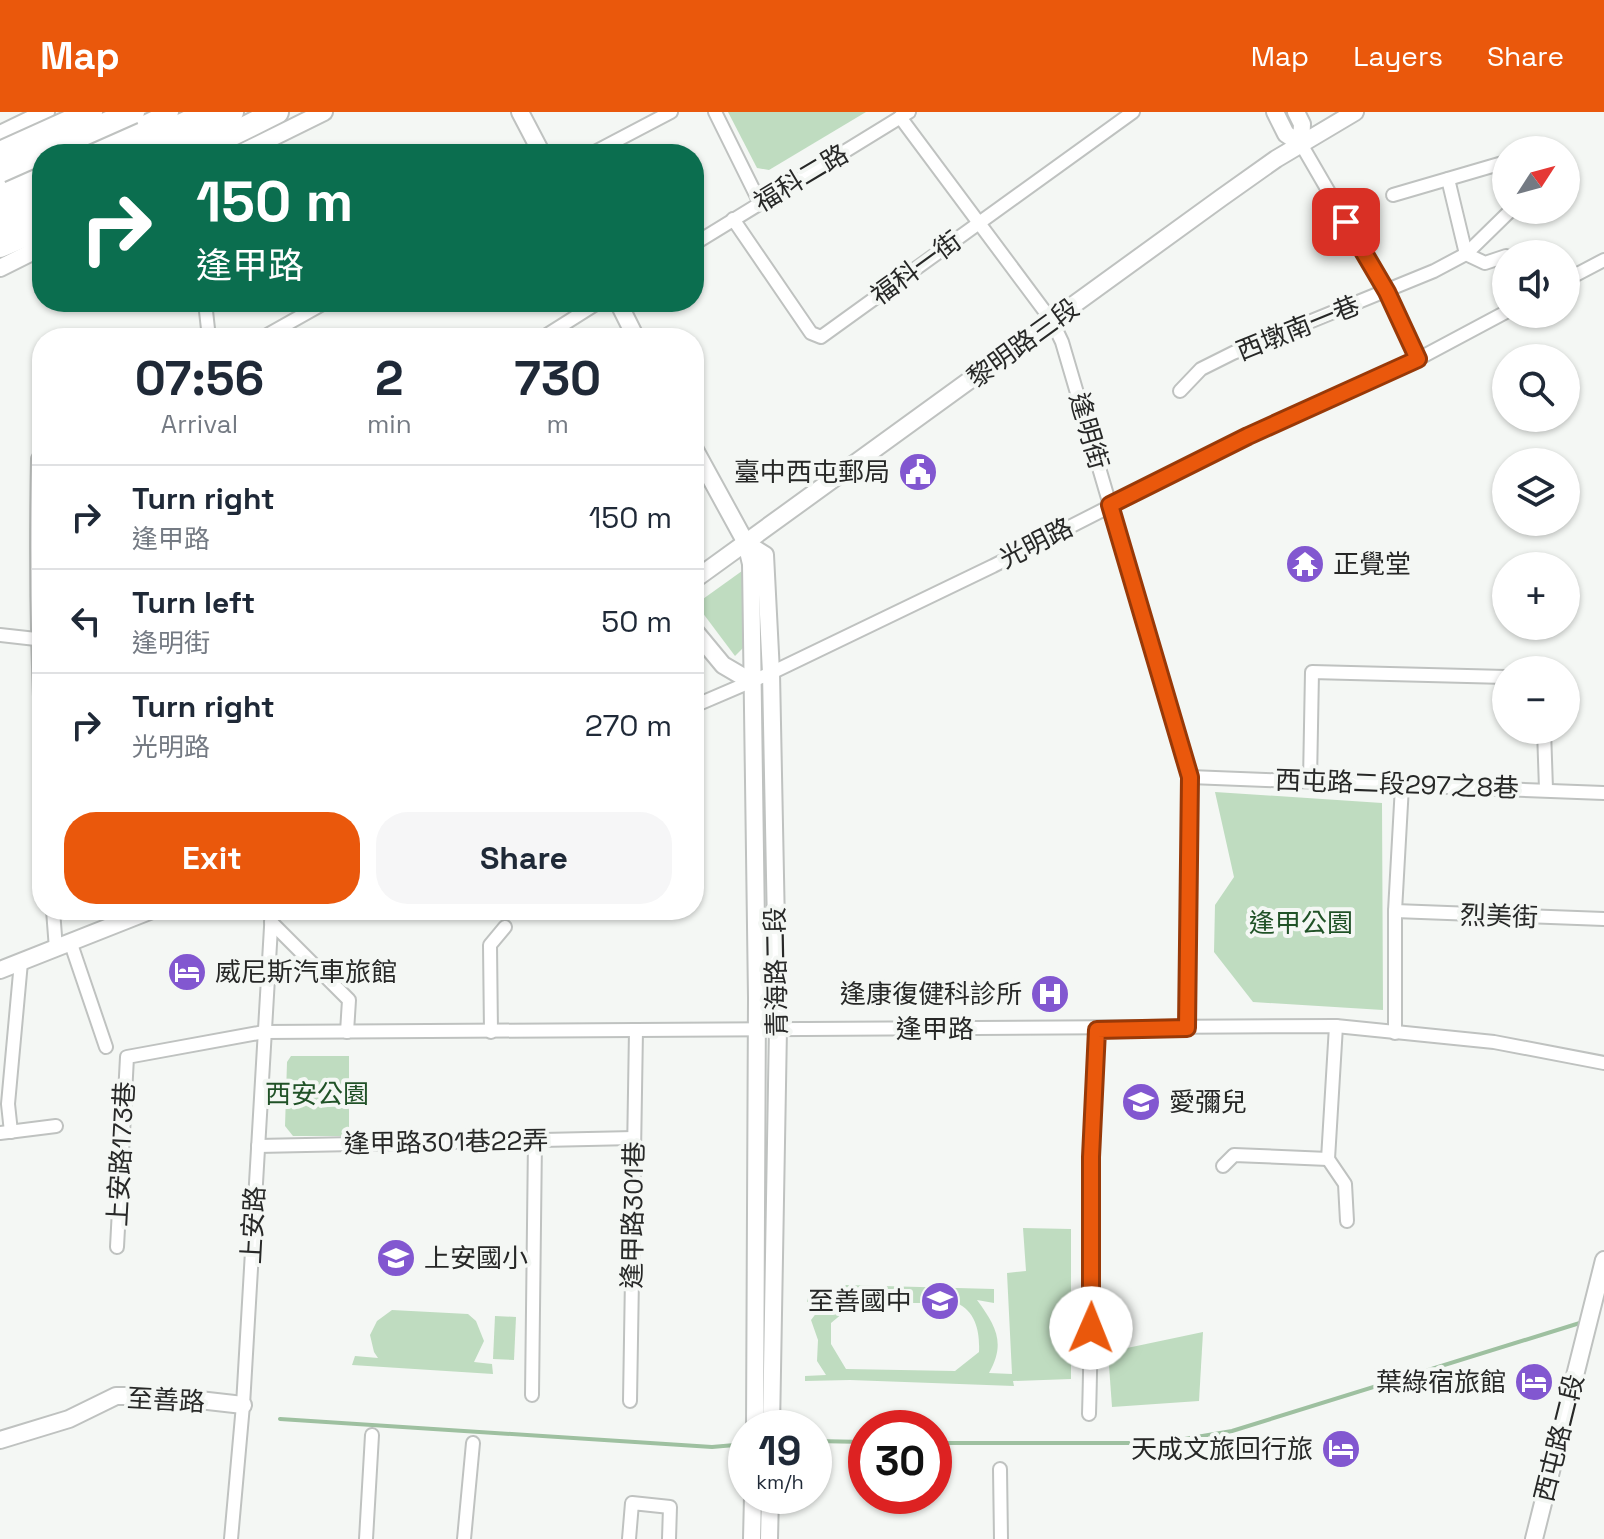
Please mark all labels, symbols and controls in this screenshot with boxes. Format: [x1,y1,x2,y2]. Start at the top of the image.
text: Map [40,32,120,80]
text: Map [1251,38,1309,74]
text: Layers [1353,38,1443,74]
text: Share [1487,38,1564,74]
north arrow [1492,136,1580,224]
map controls [1492,136,1580,744]
street label: 福科二路 [748,137,854,219]
text: 150 m [196,166,353,237]
icon: right [64,176,168,280]
pin [1312,188,1380,256]
icon: arrive [1324,200,1368,244]
street label: 福科一街 [864,224,968,312]
button: sound [1492,240,1580,328]
text: 逢甲路 [196,243,304,289]
street label: 西墩南一巷 [1231,288,1365,368]
street label: 黎明路三段 [960,291,1086,395]
button: search [1492,344,1580,432]
text: 07:56 [135,348,264,409]
text: 2 [375,348,404,409]
text: 730 [514,348,601,409]
street label: 逢明街 [1062,389,1116,473]
text: Arrival [161,407,238,441]
text: min [367,407,412,441]
text: m [547,407,569,441]
button: layers [1492,448,1580,536]
public building icon: 臺中西屯郵局 [897,451,939,493]
place label: 臺中西屯郵局 [734,455,890,489]
text: Turn right [132,479,275,518]
icon: right [64,495,108,539]
text: 150 m [589,498,672,537]
street label: 光明路 [994,510,1078,576]
text: 逢甲路 [132,522,210,556]
temple icon: 正覺堂 [1284,543,1326,585]
place label: 正覺堂 [1333,547,1411,581]
button: + [1492,552,1580,640]
text: Turn left [132,583,255,622]
icon: left [64,599,108,643]
text: 50 m [601,602,672,641]
text: 逢明街 [132,626,210,660]
button: − [1492,656,1580,744]
text: Turn right [132,687,275,726]
icon: right [64,703,108,747]
text: 270 m [585,706,672,745]
text: 光明路 [132,730,210,764]
street label: 西屯路二段297之8巷 [1275,763,1519,805]
button: Exit [64,812,360,904]
button: Share [376,812,672,904]
street label: 烈美街 [1459,898,1539,934]
park label: 逢甲公園 [1249,906,1353,940]
street label: 青海路二段 [758,907,794,1037]
hotel icon: 威尼斯汽車旅館 [166,951,208,993]
place label: 威尼斯汽車旅館 [215,955,397,989]
hospital icon: 逢康復健科診所 [1029,973,1071,1015]
place label: 逢康復健科診所 [840,977,1022,1011]
street label: 逢甲路 [896,1012,974,1046]
park label: 西安公園 [265,1077,369,1111]
street label: 上安路173巷 [100,1081,142,1227]
school or university icon: 愛彌兒 [1120,1081,1162,1123]
place label: 愛彌兒 [1169,1085,1247,1119]
street label: 逢甲路301巷22弄 [343,1123,549,1161]
street label: 逢甲路301巷 [615,1141,651,1289]
street label: 上安路 [234,1185,272,1265]
school or university icon: 上安國小 [375,1237,417,1279]
place label: 上安國小 [424,1241,528,1275]
school or university icon: 至善國中 [919,1280,961,1322]
place label: 至善國中 [808,1284,912,1318]
position arrow [1049,1286,1133,1370]
hotel icon: 葉綠宿旅館 [1513,1361,1555,1403]
place label: 葉綠宿旅館 [1376,1365,1506,1399]
street label: 西屯路二段 [1527,1371,1591,1505]
street label: 至善路 [126,1381,206,1419]
speed limit sign: 30 [848,1410,952,1514]
text: 19 [759,1426,801,1477]
hotel icon: 天成文旅回行旅 [1320,1428,1362,1470]
place label: 天成文旅回行旅 [1131,1432,1313,1466]
text: km/h [756,1469,804,1495]

